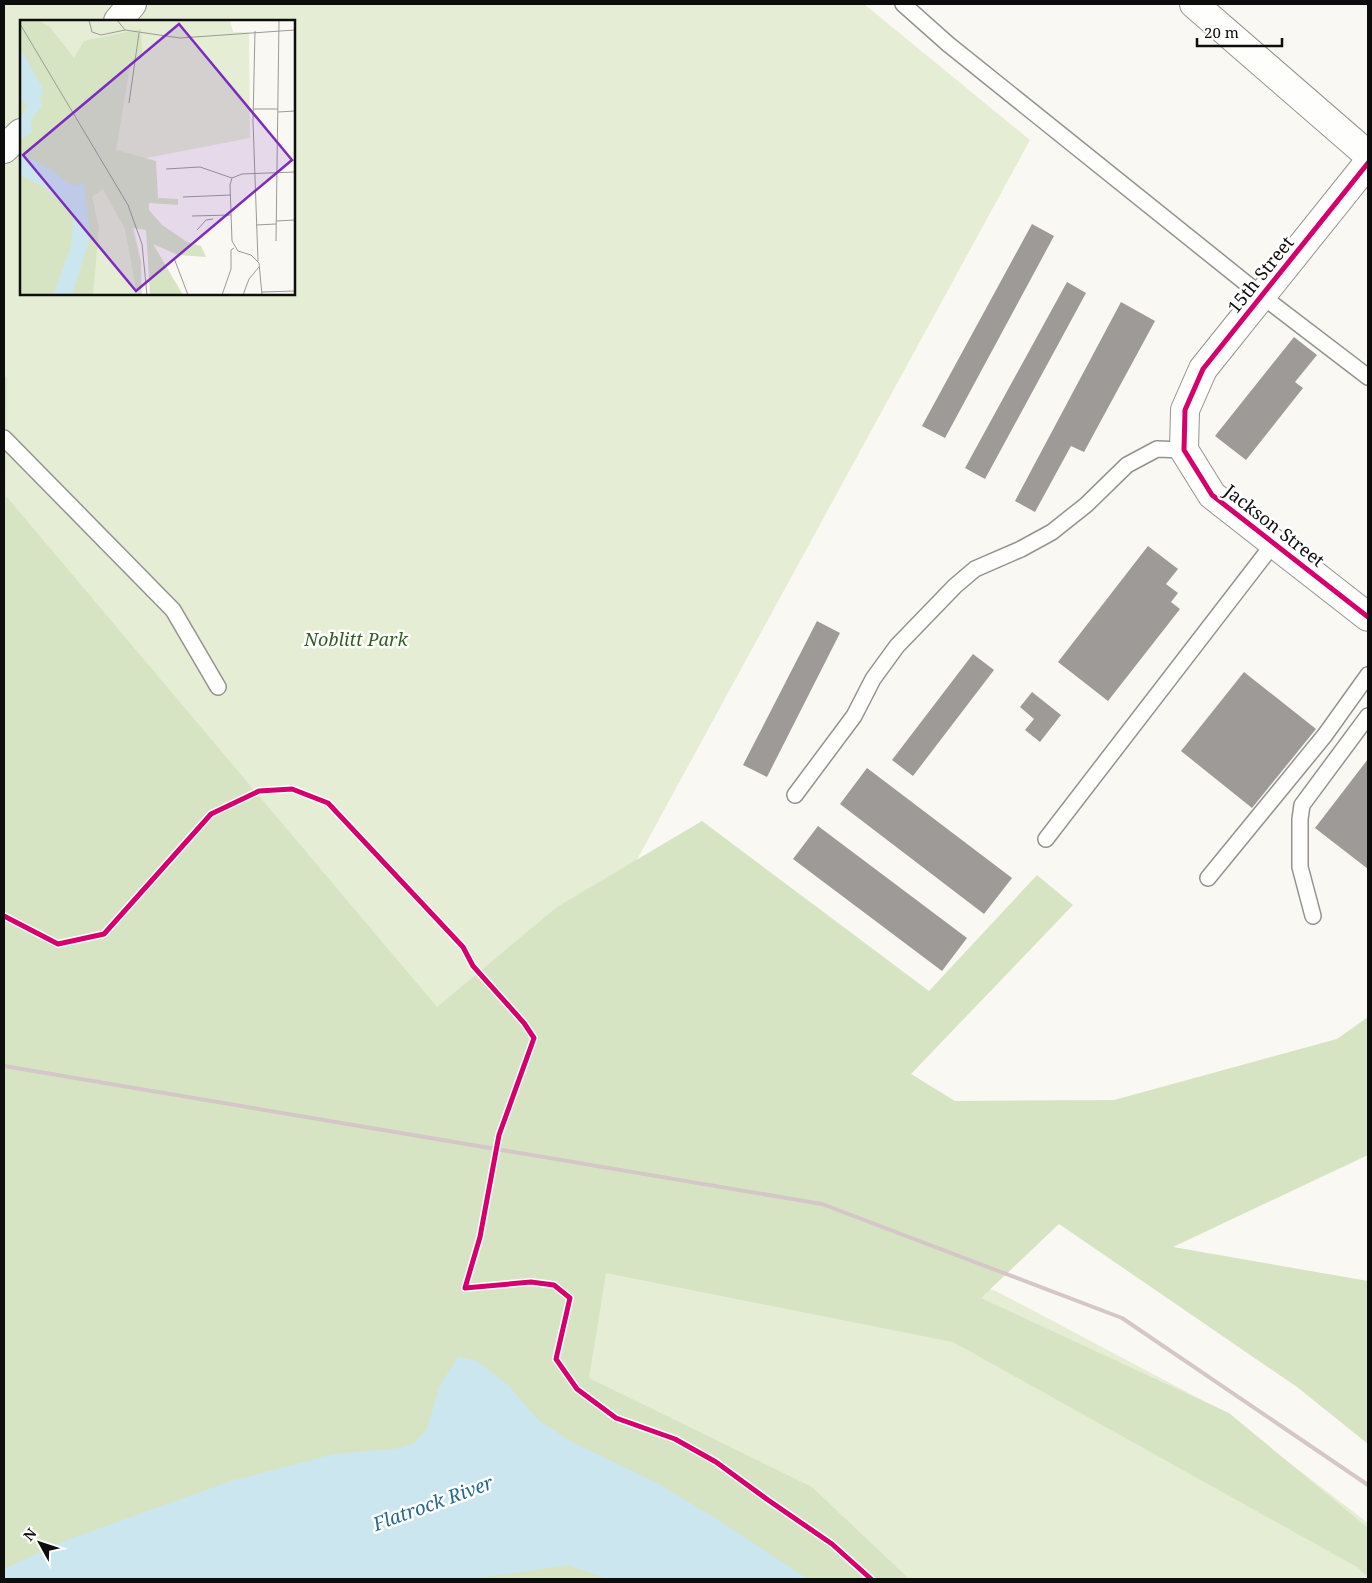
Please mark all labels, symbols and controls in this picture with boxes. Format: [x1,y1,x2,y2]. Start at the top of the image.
scale bar [1197,15,1282,47]
inset map [20,20,295,295]
text: 20 m [1204,22,1239,42]
street label: 15th Street [1222,231,1299,318]
street label: Jackson Street [1219,478,1330,572]
park label: Noblitt Park [303,627,408,651]
water label: Flatrock River [368,1469,497,1537]
north arrow [15,1518,65,1568]
text: N [19,1524,40,1545]

